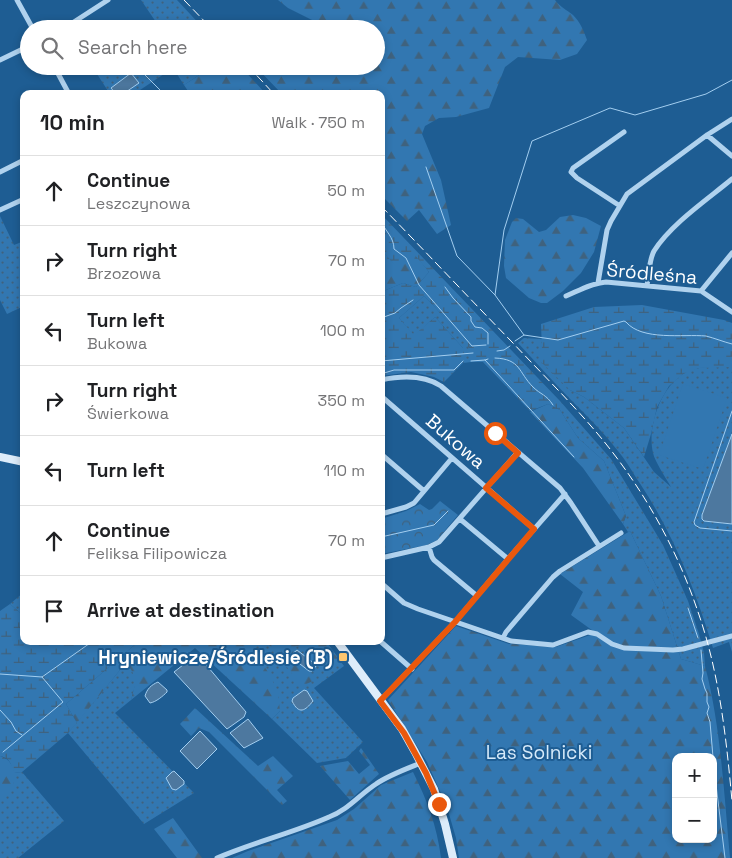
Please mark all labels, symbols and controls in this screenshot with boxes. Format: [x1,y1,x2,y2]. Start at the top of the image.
search box [20,20,385,75]
icon: search [38,34,66,62]
text: Search here [78,35,188,60]
text: 10 min [40,109,105,136]
text: Walk · 750 m [271,112,365,133]
text: Continue [87,168,170,193]
icon: ahead [40,177,68,205]
text: 50 m [327,180,365,201]
text: Leszczynowa [87,193,190,214]
text: Turn right [87,238,177,263]
icon: right [40,247,68,275]
text: 70 m [328,250,365,271]
street label: Śródleśna [606,257,698,290]
text: Brzozowa [87,263,161,284]
text: Turn left [87,308,165,333]
icon: left [40,317,68,345]
text: 100 m [320,320,365,341]
text: Bukowa [87,333,147,354]
text: Turn right [87,378,177,403]
icon: right [40,387,68,415]
text: 350 m [318,390,365,411]
text: Świerkowa [87,403,169,424]
street label: Bukowa [421,409,491,474]
route start [484,422,507,445]
icon: left [40,457,68,485]
text: Turn left [87,458,165,483]
text: 110 m [323,460,365,481]
text: Continue [87,518,170,543]
icon: ahead [40,527,68,555]
text: 70 m [328,530,365,551]
text: Feliksa Filipowicza [87,543,227,564]
icon: arrive [40,597,68,625]
text: Arrive at destination [87,598,275,623]
place label: Hryniewicze/Śródlesie (B) [98,645,333,670]
marker: Hryniewicze/Śródlesie (B) [337,651,349,663]
park label: Las Solnicki [486,740,592,765]
map controls [672,753,717,843]
button: + [672,753,717,798]
route end [428,793,451,816]
button: − [672,798,717,843]

